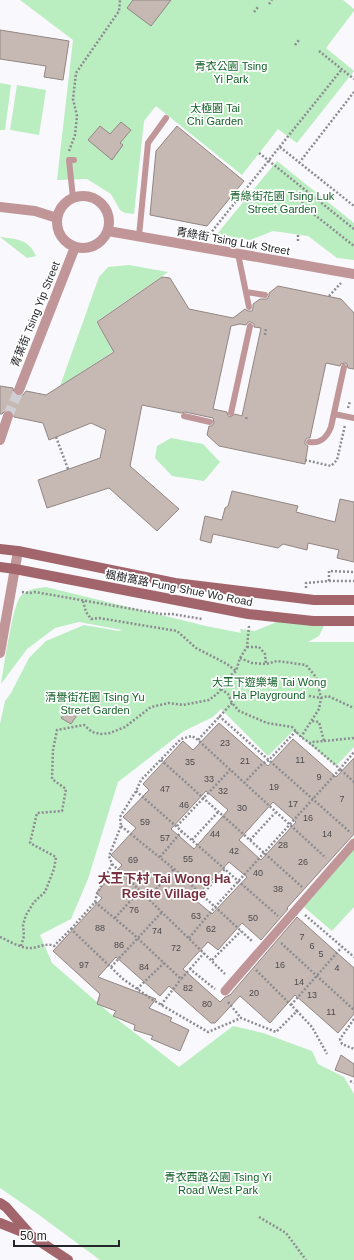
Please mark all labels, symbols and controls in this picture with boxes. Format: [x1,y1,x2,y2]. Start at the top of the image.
park label: 青衣公園 Tsing Yi Park [195,60,267,85]
park label: 太極園 Tai Chi Garden [187,102,243,127]
park label: 青綠街花園 Tsing Luk Street Garden [230,190,335,215]
street label: 青綠街 Tsing Luk Street [175,225,291,257]
street label: 青葉街 Tsing Yip Street [8,260,62,368]
street label: 楓樹窩路 Fung Shue Wo Road [104,568,254,608]
park label: 大王下遊樂場 Tai Wong Ha Playground [212,676,326,701]
park label: 清譽街花園 Tsing Yu Street Garden [45,691,145,716]
house number: 23 [220,738,230,748]
house number: 11 [295,755,305,765]
house number: 21 [240,756,250,766]
house number: 35 [185,757,195,767]
house number: 9 [316,772,322,782]
house number: 33 [204,774,214,784]
house number: 19 [269,782,279,792]
house number: 47 [160,784,170,794]
house number: 32 [218,786,228,796]
house number: 7 [339,794,345,804]
house number: 17 [288,799,298,809]
house number: 46 [179,800,189,810]
house number: 30 [237,803,247,813]
house number: 16 [303,813,313,823]
house number: 59 [140,817,150,827]
house number: 44 [210,829,220,839]
house number: 14 [322,829,332,839]
house number: 57 [160,833,170,843]
house number: 28 [278,840,288,850]
house number: 42 [229,846,239,856]
house number: 55 [183,854,193,864]
house number: 69 [128,855,138,865]
house number: 26 [298,857,308,867]
house number: 40 [253,868,263,878]
district label: 大王下村 Tai Wong Ha Resite Village [97,871,231,901]
house number: 38 [273,884,283,894]
house number: 76 [129,905,139,915]
house number: 63 [191,911,201,921]
house number: 50 [248,913,258,923]
house number: 88 [95,923,105,933]
house number: 62 [206,924,216,934]
house number: 74 [152,926,162,936]
house number: 7 [299,932,305,942]
house number: 86 [114,940,124,950]
house number: 6 [309,941,315,951]
house number: 72 [171,943,181,953]
house number: 5 [318,949,324,959]
house number: 97 [79,960,89,970]
house number: 16 [275,960,285,970]
house number: 84 [139,962,149,972]
house number: 4 [334,963,340,973]
house number: 14 [294,977,304,987]
house number: 82 [183,983,193,993]
house number: 20 [249,988,259,998]
house number: 13 [307,990,317,1000]
house number: 80 [202,999,212,1009]
house number: 11 [326,1007,336,1017]
park label: 青衣西路公園 Tsing Yi Road West Park [165,1171,271,1196]
scale bar [14,1222,119,1248]
text: 50 m [20,1229,47,1243]

